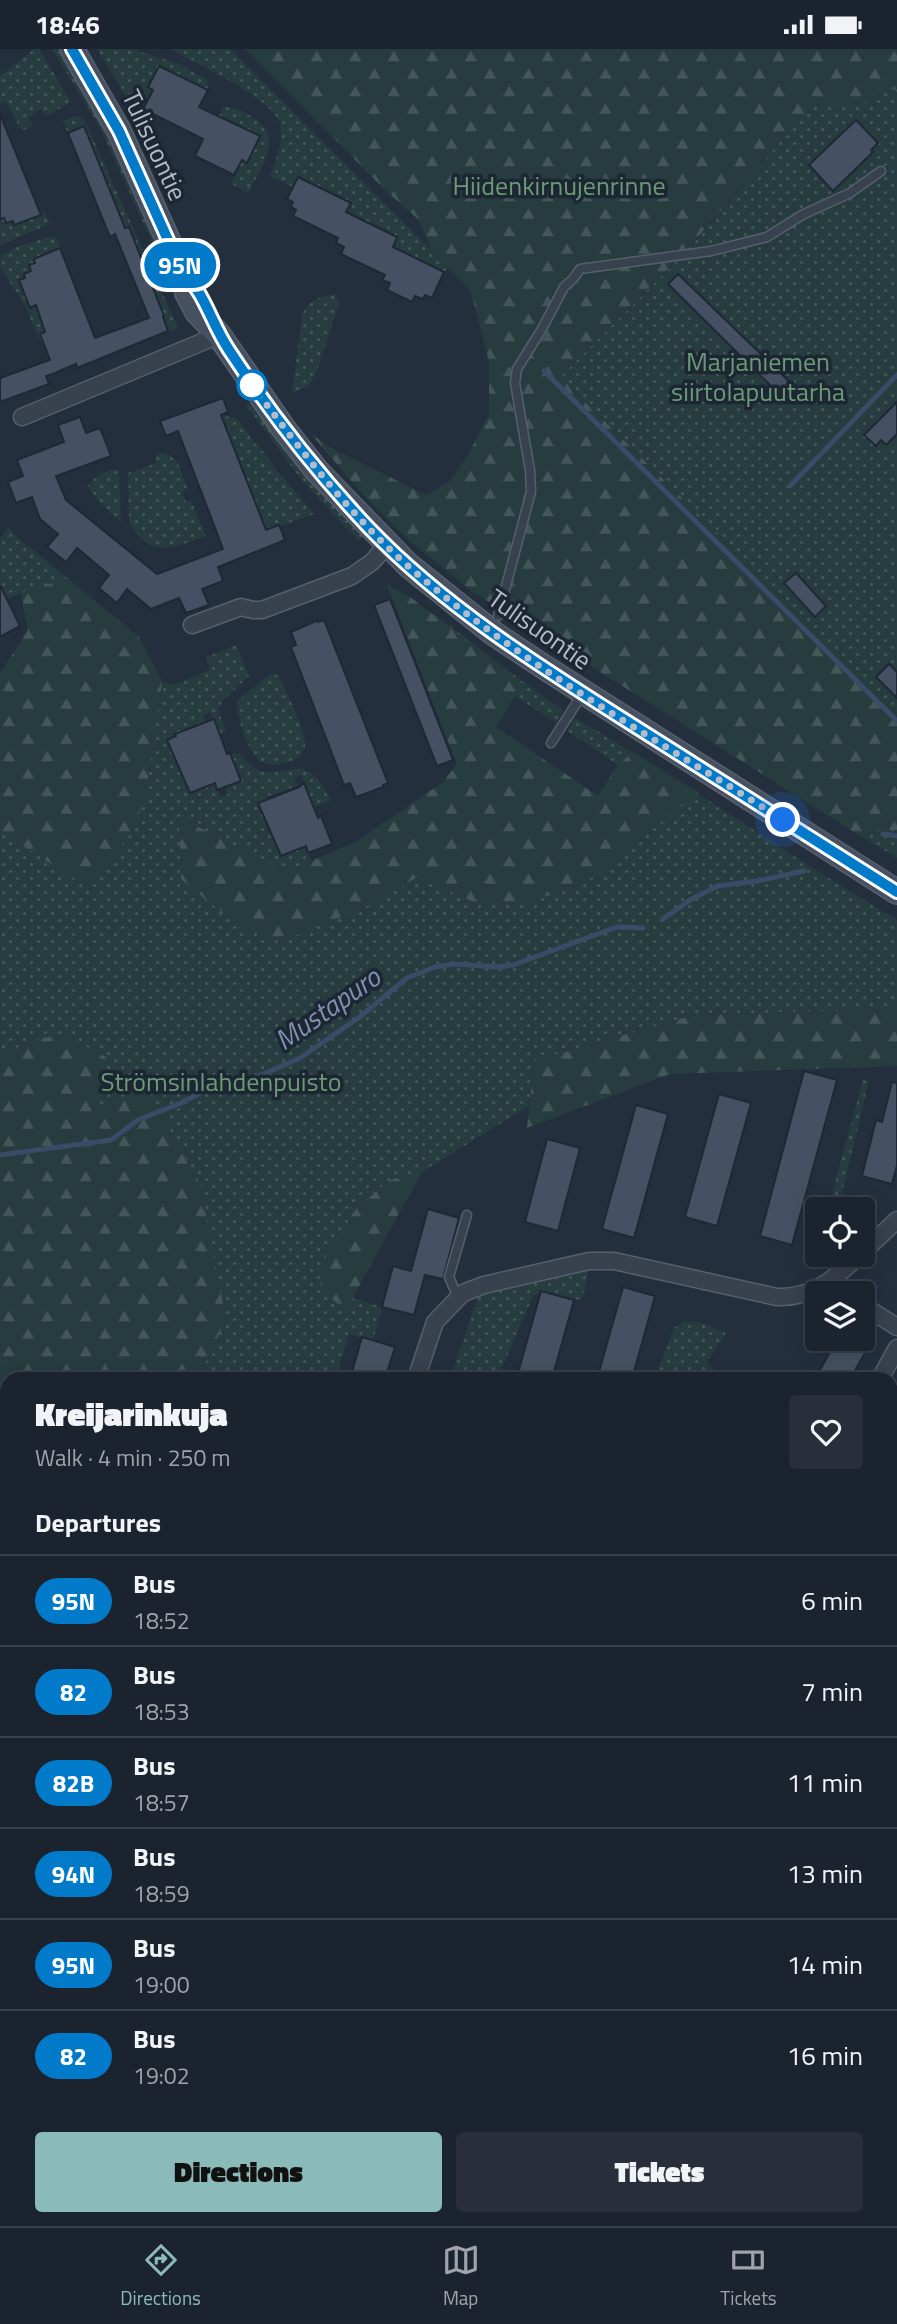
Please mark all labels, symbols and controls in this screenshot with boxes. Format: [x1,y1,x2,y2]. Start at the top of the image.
text: 18:46 [35,5,100,44]
street label: Tulisuontie [112,83,198,207]
park label: Hiidenkirnujenrinne [452,166,666,205]
line badge: 95N [140,242,220,288]
text: 95N [158,247,202,283]
park label: Marjaniemen siirtolapuutarha [671,342,845,411]
unlabelled marker [237,370,267,400]
street label: Tulisuontie [480,579,600,679]
your location [765,802,800,837]
water label: Mustapuro [265,955,390,1060]
park label: Strömsinlahdenpuisto [101,1062,341,1101]
map controls [805,1197,875,1351]
button: locate [805,1197,875,1267]
button: layers [805,1281,875,1351]
text: Kreijarinkuja [35,1389,228,1439]
button: heart [789,1395,863,1469]
text: Walk · 4 min · 250 m [35,1440,231,1475]
text: Departures [35,1503,161,1542]
text: Bus [133,1564,175,1603]
text: 6 min [801,1581,863,1620]
text: 95N [52,1583,95,1619]
text: 18:52 [133,1603,190,1638]
text: Bus [133,1655,175,1694]
text: 7 min [801,1672,863,1711]
text: 82 [60,1674,87,1710]
text: 18:53 [133,1694,190,1729]
text: Bus [133,1746,175,1785]
text: 11 min [787,1763,863,1802]
text: 82B [53,1765,94,1801]
text: 18:57 [133,1785,190,1820]
text: Bus [133,1837,175,1876]
text: 13 min [787,1854,863,1893]
text: 94N [52,1856,95,1892]
text: 18:59 [133,1876,190,1911]
text: Bus [133,1928,175,1967]
text: 14 min [787,1945,863,1984]
text: 95N [52,1947,95,1983]
text: 19:00 [133,1967,190,2002]
text: Bus [133,2019,175,2058]
text: 16 min [787,2036,863,2075]
text: 82 [60,2038,87,2074]
text: 19:02 [133,2058,190,2093]
button: Directions [35,2132,442,2212]
button: Tickets [456,2132,863,2212]
tab: Directions [120,2241,201,2312]
tab: Map [442,2241,480,2312]
tab: Tickets [720,2241,777,2312]

